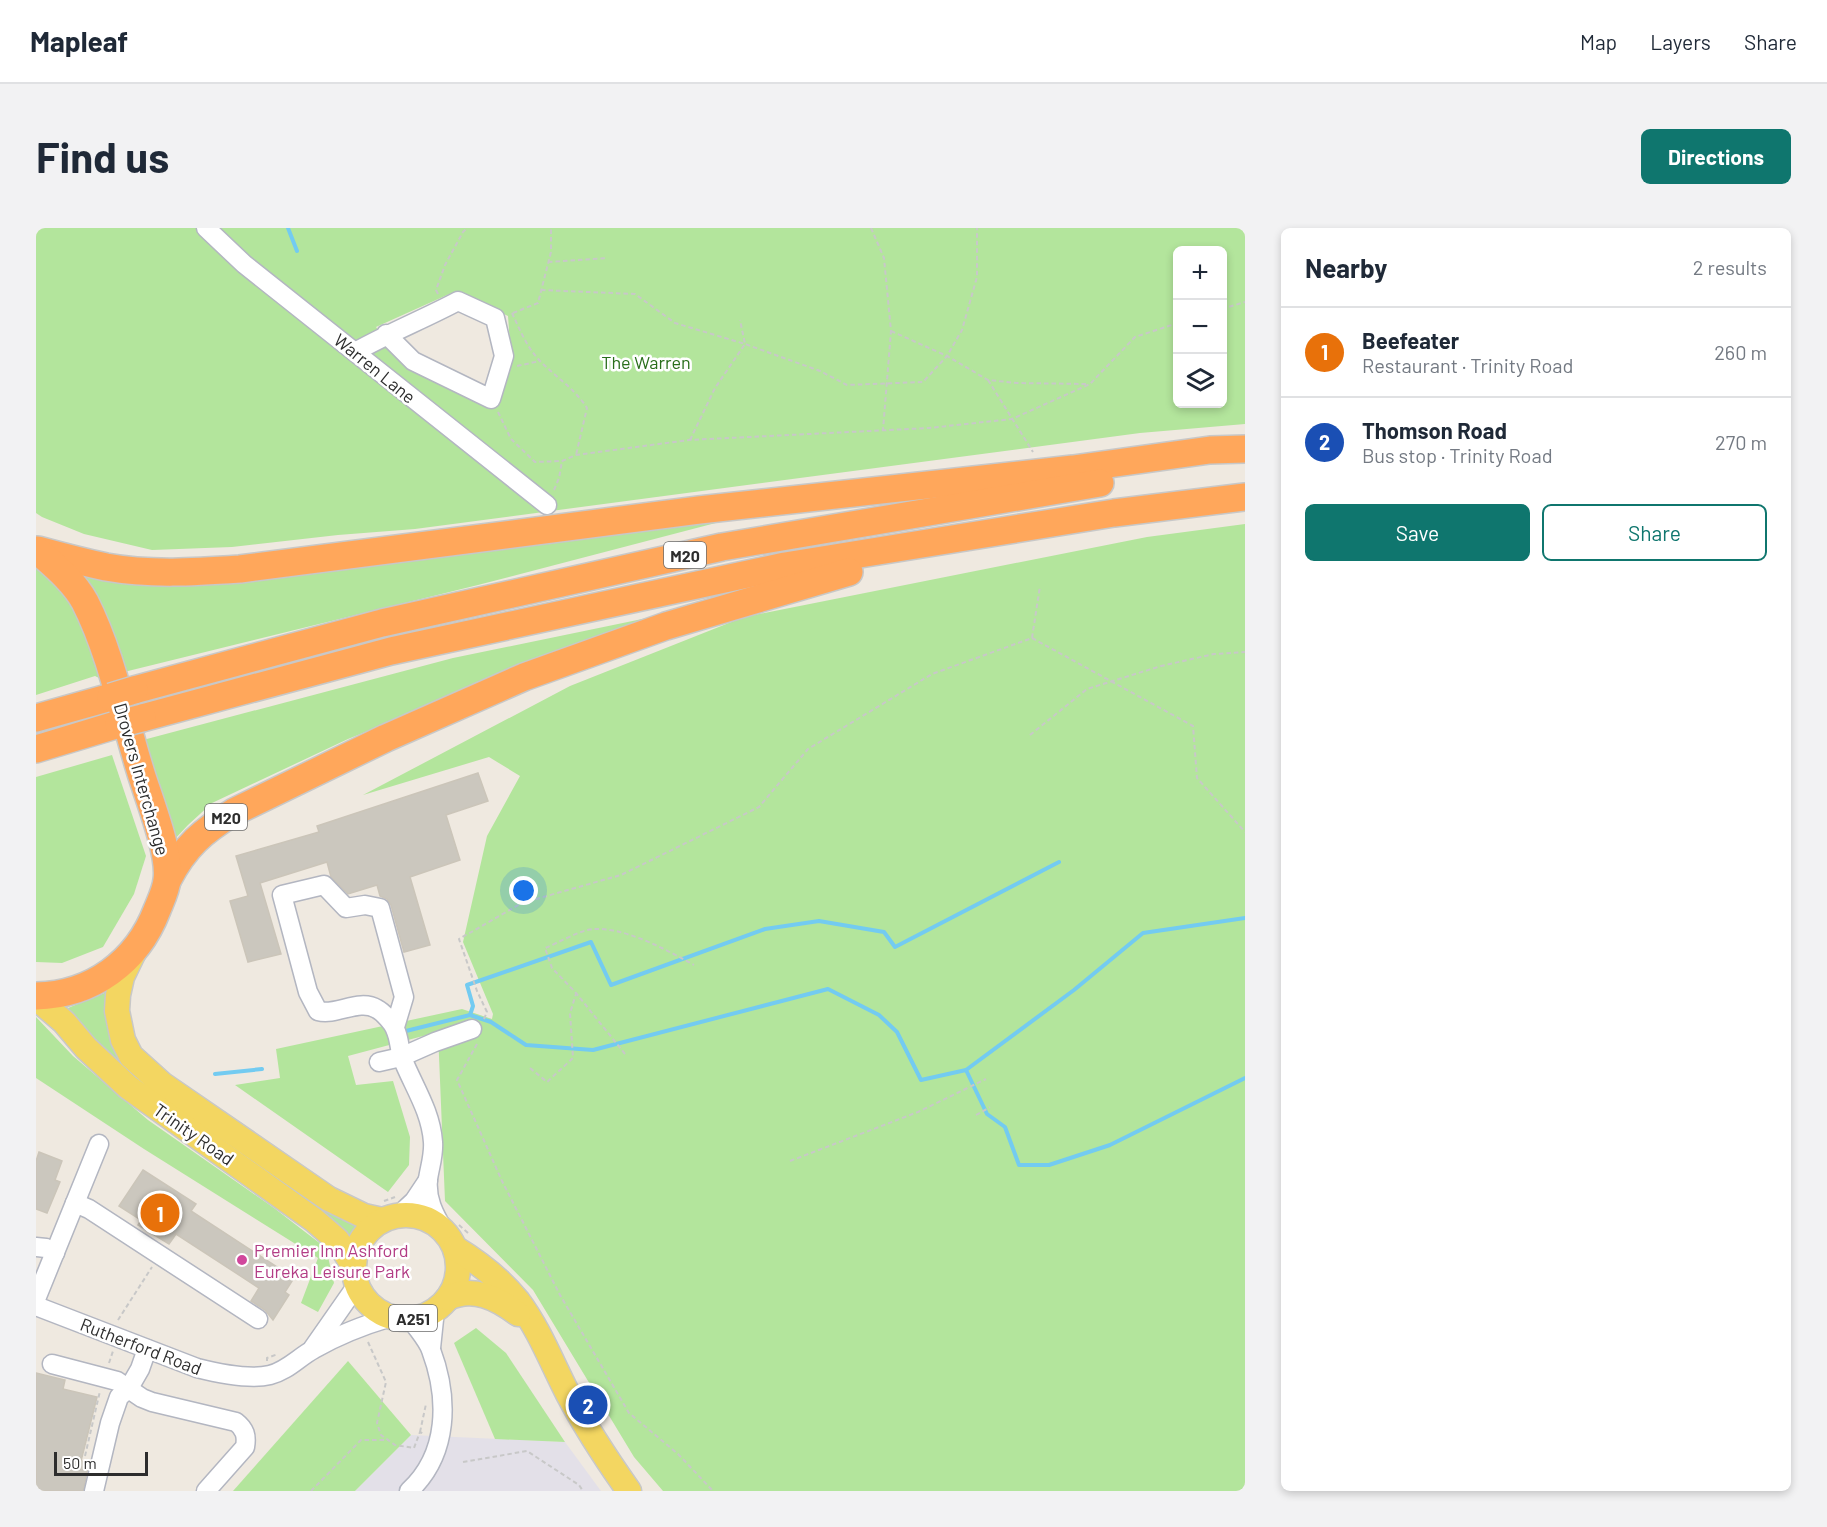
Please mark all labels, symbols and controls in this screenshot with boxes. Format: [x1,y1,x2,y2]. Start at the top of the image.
text: Mapleaf [30,24,128,58]
text: Map [1580,29,1617,54]
text: Layers [1650,29,1711,54]
text: Share [1744,29,1797,54]
button: Directions [1641,129,1791,184]
text: Find us [36,131,169,181]
map controls [1173,246,1227,408]
button: + [1173,246,1227,300]
text: Nearby [1305,252,1387,283]
text: 2 results [1693,255,1767,279]
button: − [1173,300,1227,354]
text: Beefeater [1362,327,1459,353]
street label: Warren Lane [330,328,420,408]
text: 1 [1321,340,1328,364]
text: 260 m [1714,340,1767,364]
park label: The Warren [601,351,691,373]
text: Restaurant · Trinity Road [1362,353,1574,377]
button: layers [1173,354,1227,408]
text: Thomson Road [1362,417,1507,443]
text: 2 [1319,430,1330,454]
text: 270 m [1715,430,1767,454]
text: Bus stop · Trinity Road [1362,443,1553,467]
button: Save [1305,504,1530,561]
button: Share [1542,504,1767,561]
road number: M20 [664,542,706,568]
street label: Drovers Interchange [110,700,174,858]
road number: M20 [205,804,247,830]
your location [509,876,538,905]
street label: Trinity Road [150,1098,238,1170]
pin: 1 [140,1190,180,1236]
place label: Premier Inn Ashford Eureka Leisure Park [254,1239,410,1282]
marker: Premier Inn Ashford Eureka Leisure Park [235,1253,249,1267]
road number: A251 [389,1305,437,1331]
street label: Rutherford Road [77,1313,205,1379]
pin: 2 [568,1382,608,1428]
scale bar [54,1449,148,1476]
text: 50 m [63,1453,97,1472]

